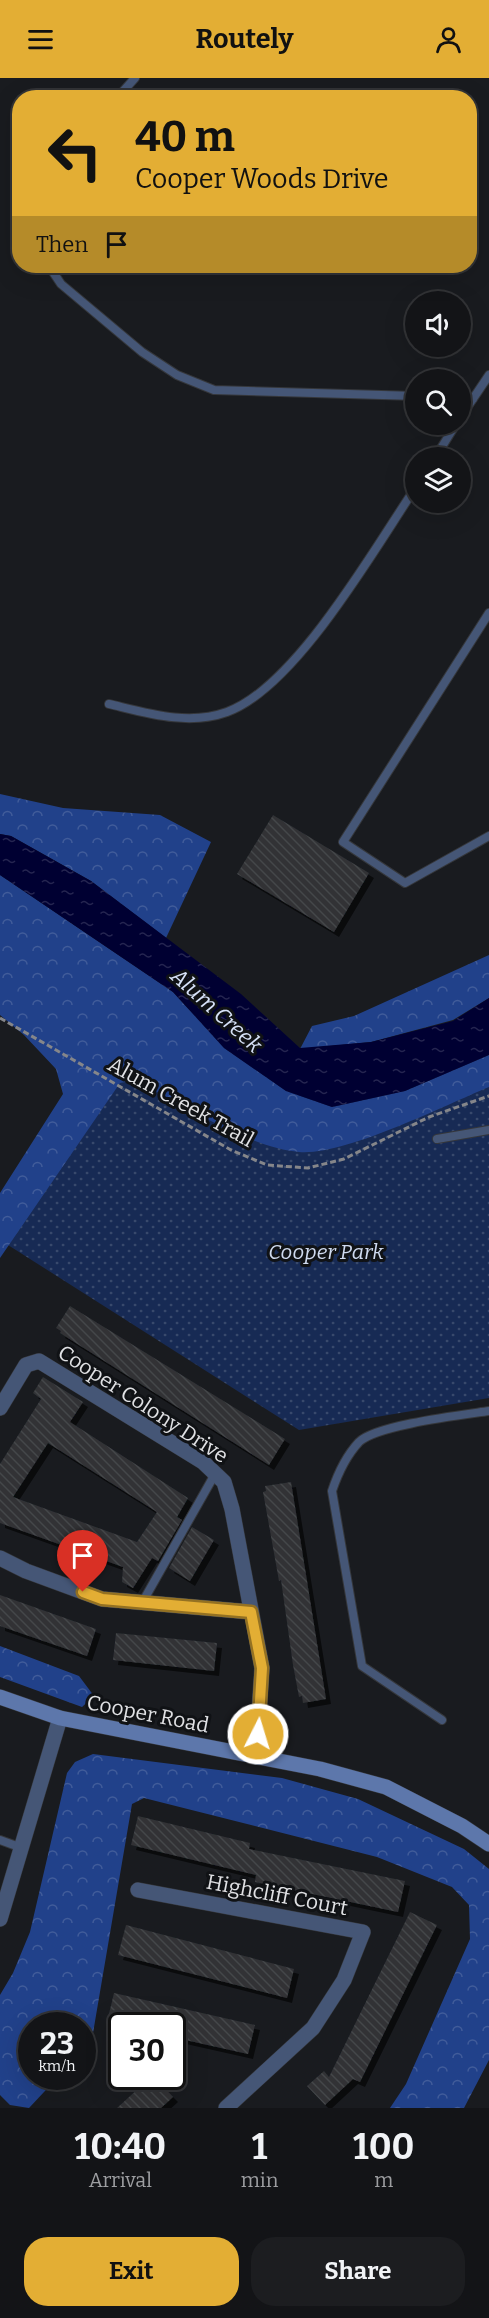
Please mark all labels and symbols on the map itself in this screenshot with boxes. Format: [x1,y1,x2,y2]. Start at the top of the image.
water label: Alum Creek [165,962,269,1059]
street label: Alum Creek Trail [103,1051,259,1153]
park label: Cooper Park [268,1239,384,1265]
street label: Cooper Colony Drive [53,1339,233,1469]
pin [57,1530,108,1592]
street label: Cooper Road [85,1689,211,1739]
position arrow [226,1702,290,1766]
street label: Highcliff Court [204,1869,350,1922]
speed limit sign: 30 [108,2012,186,2090]

